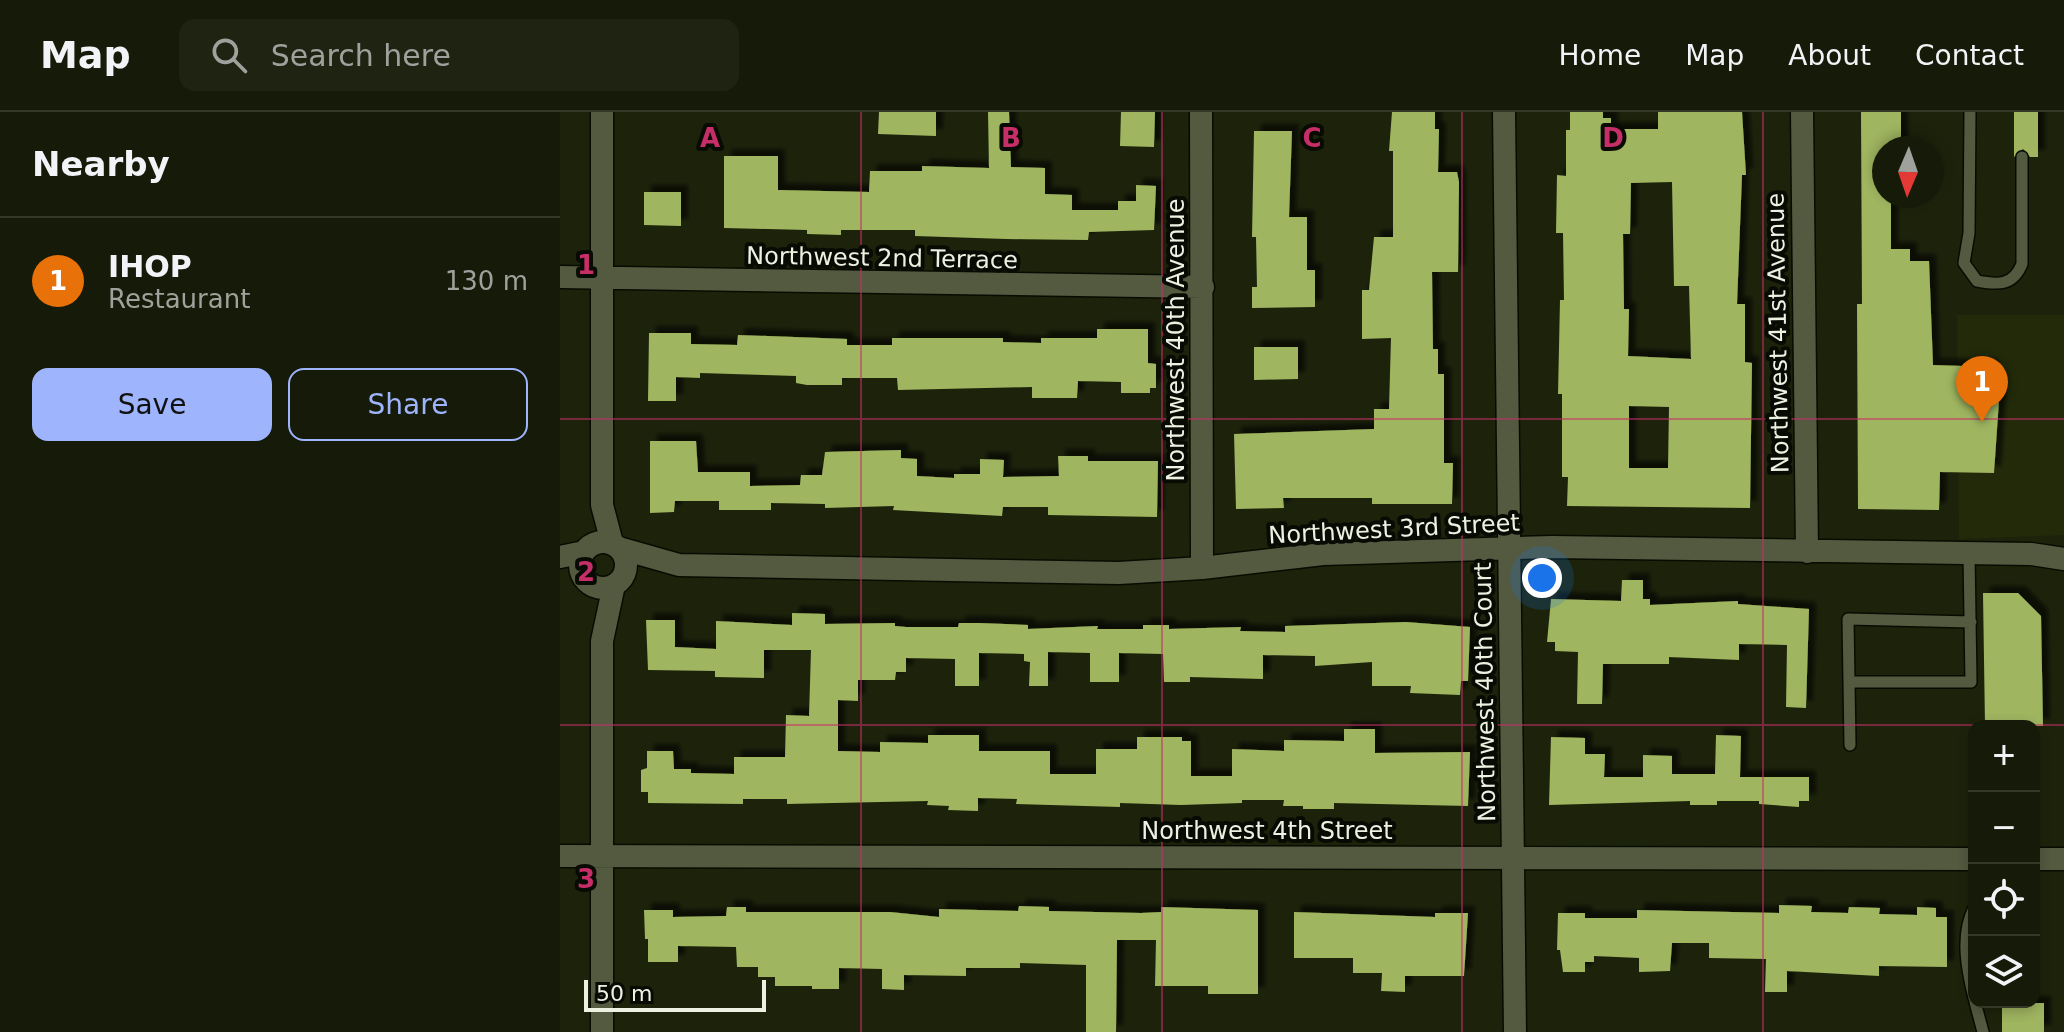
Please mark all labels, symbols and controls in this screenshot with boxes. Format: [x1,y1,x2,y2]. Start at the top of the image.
search box [179,19,739,91]
text: Map [40,33,131,77]
icon: search [207,33,251,77]
text: Search here [271,38,451,73]
text: Home [1558,39,1641,72]
text: Map [1685,39,1744,72]
text: About [1788,39,1871,72]
text: Contact [1915,39,2024,72]
text: A [700,123,720,153]
text: B [1001,123,1021,153]
text: C [1302,123,1322,153]
text: D [1602,123,1624,153]
north arrow [1872,136,1944,208]
text: Nearby [32,144,170,184]
street label: Northwest 41st Avenue [1762,193,1794,473]
street label: Northwest 40th Avenue [1162,198,1190,482]
street label: Northwest 2nd Terrace [746,242,1018,274]
text: IHOP [108,249,192,284]
text: 1 [577,250,595,280]
text: 1 [49,266,67,296]
text: 130 m [445,266,528,296]
text: Restaurant [108,284,250,314]
pin: 1 [1956,356,2008,422]
button: Save [32,368,272,441]
button: Share [288,368,528,441]
street label: Northwest 3rd Street [1268,508,1520,550]
text: 2 [577,557,595,587]
your location [1522,558,1562,598]
street label: Northwest 40th Court [1469,562,1501,822]
map controls [1968,720,2040,1008]
button: + [1968,720,2040,792]
button: − [1968,792,2040,864]
street label: Northwest 4th Street [1141,817,1393,845]
text: 3 [577,864,595,894]
button: locate [1968,864,2040,936]
button: layers [1968,936,2040,1008]
scale bar [584,976,766,1012]
text: 50 m [596,981,652,1006]

